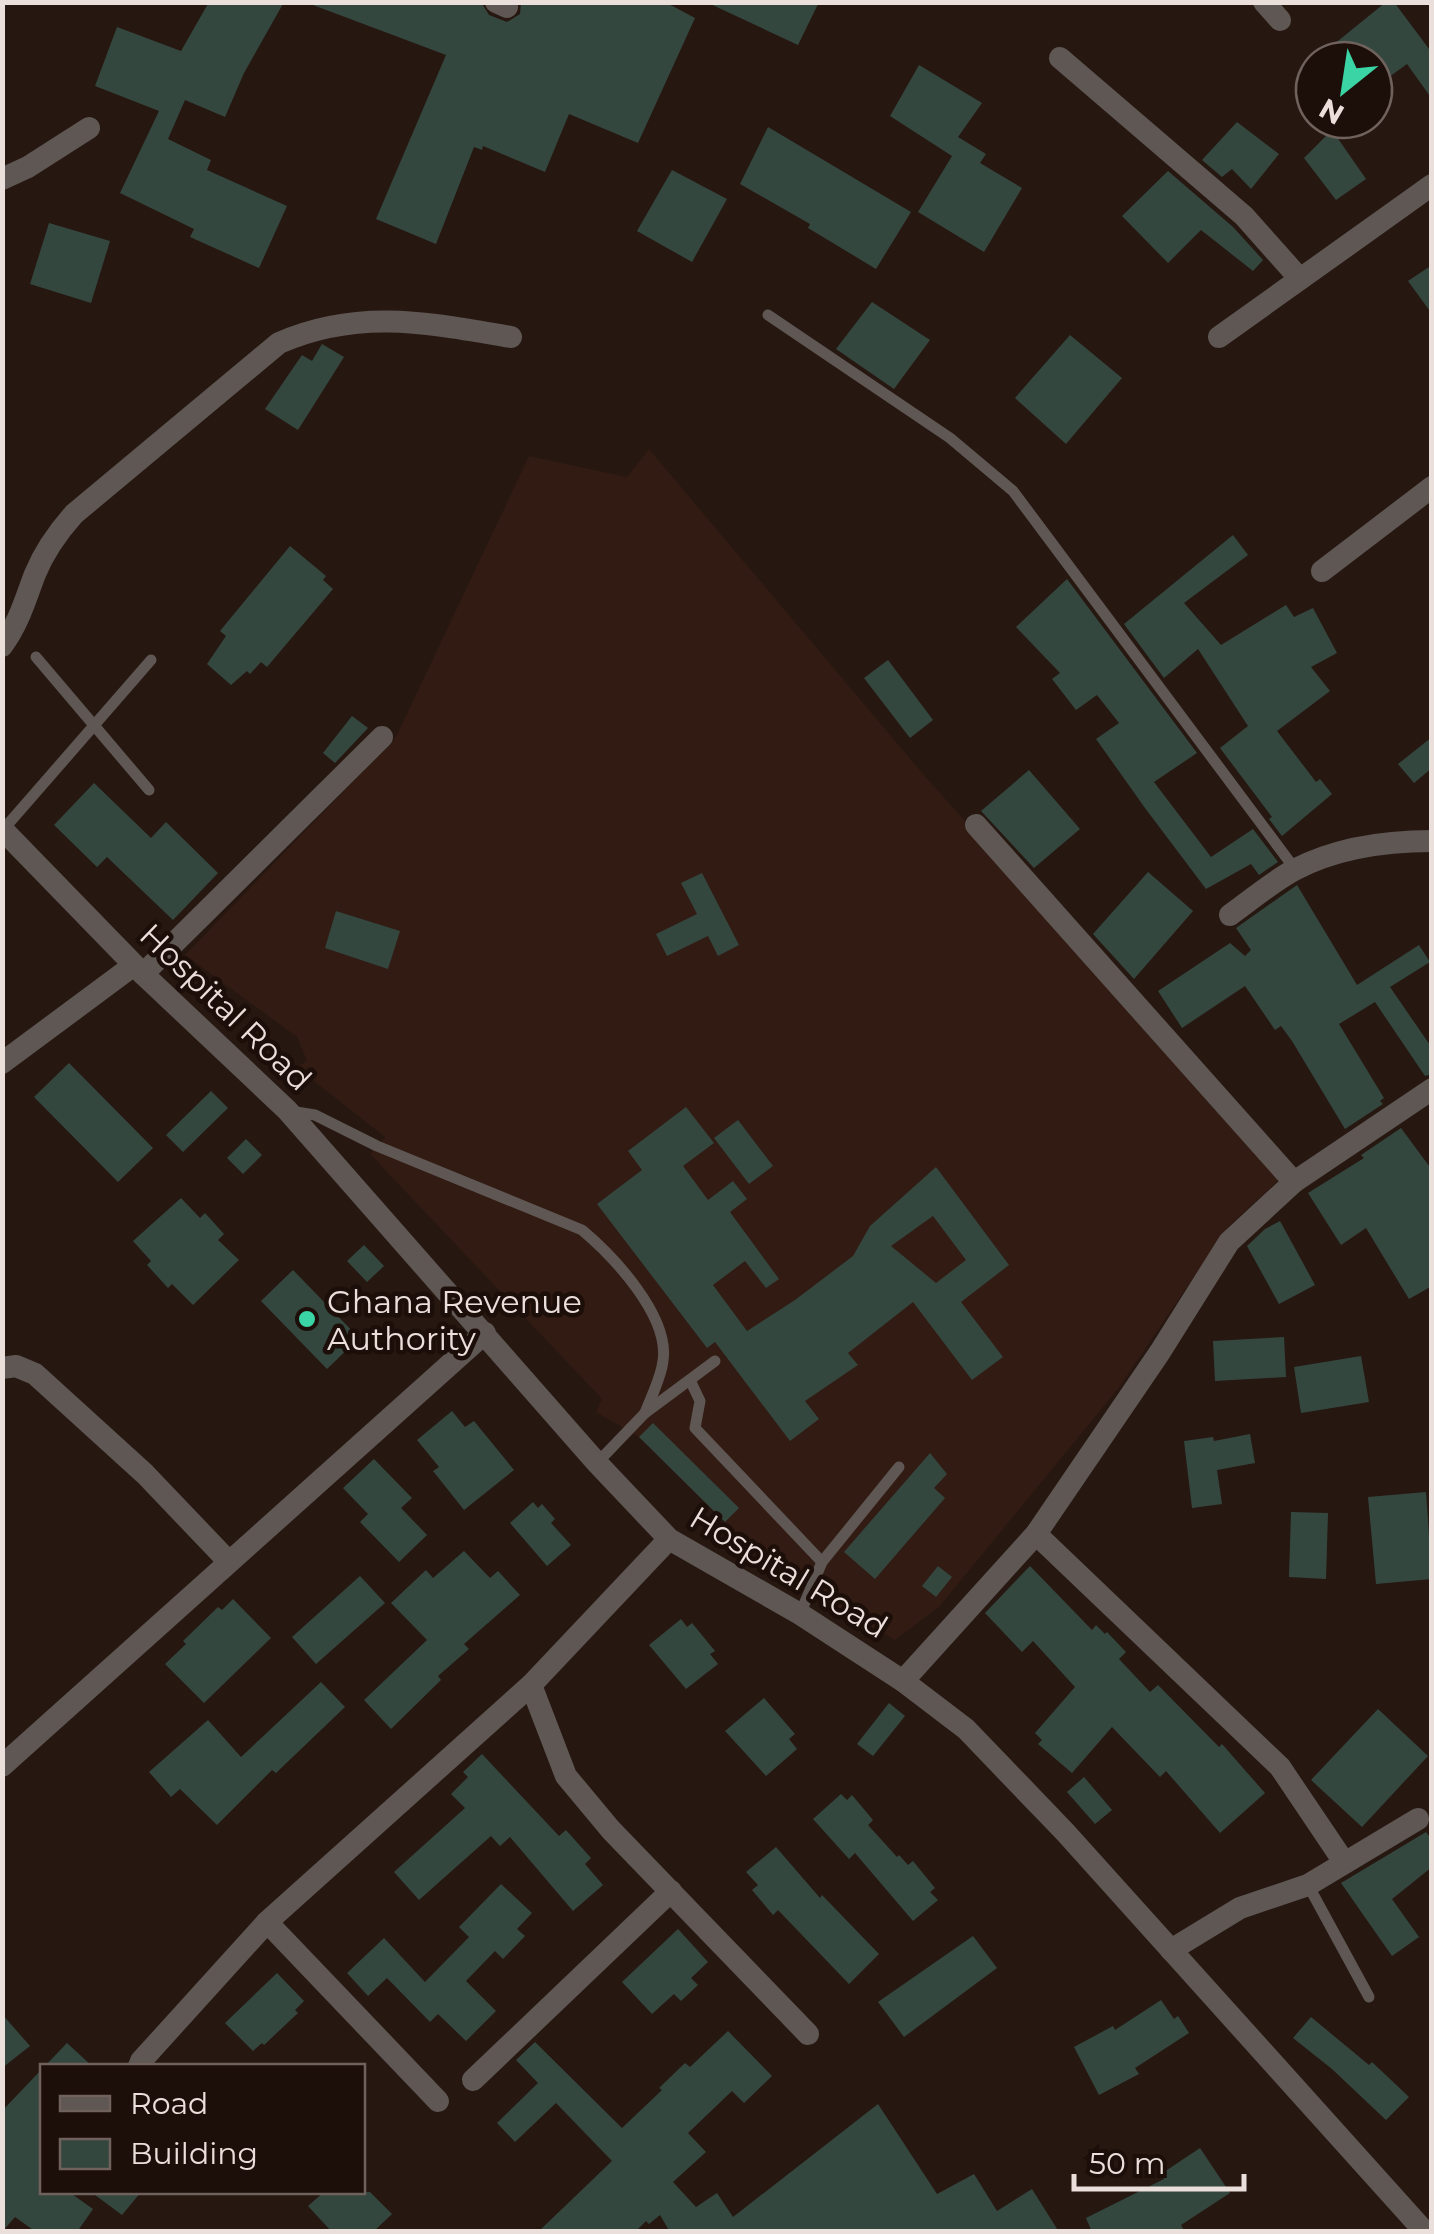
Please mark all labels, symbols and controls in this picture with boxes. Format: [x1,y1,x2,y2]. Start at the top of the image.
north arrow [1294,40,1394,140]
text: N [1313,91,1350,132]
street label: Hospital Road [132,915,320,1099]
place label: Ghana Revenue Authority [327,1282,582,1358]
marker: Ghana Revenue Authority [296,1308,318,1330]
street label: Hospital Road [683,1498,895,1646]
legend [40,2064,365,2194]
text: Road [130,2085,208,2122]
scale bar [1074,2129,1244,2191]
text: Building [130,2135,258,2172]
text: 50 m [1089,2145,1166,2182]

